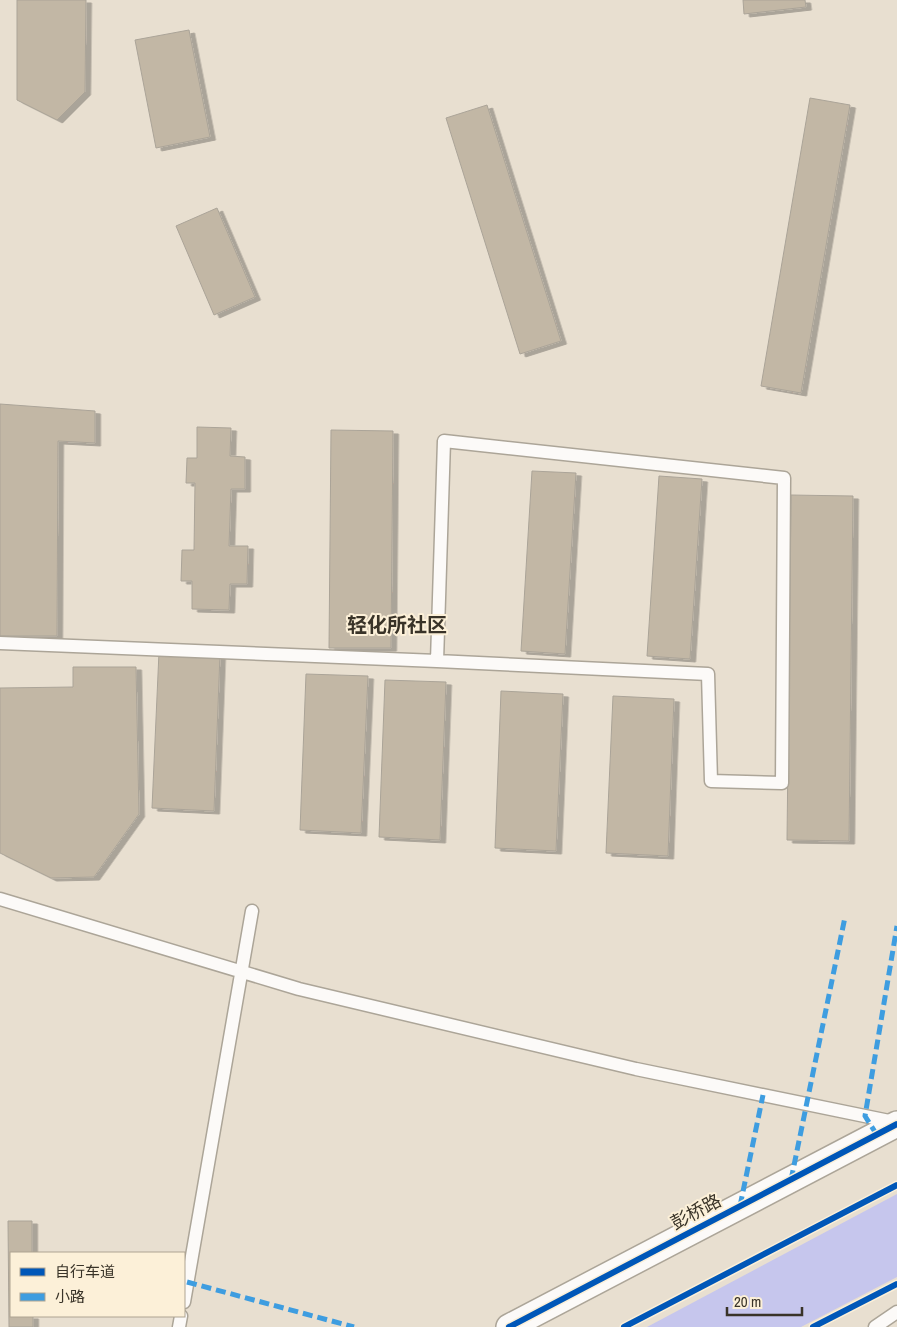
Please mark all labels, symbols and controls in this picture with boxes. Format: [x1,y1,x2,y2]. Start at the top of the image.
district label: 轻化所社区 [347,611,447,638]
street label: 彭桥路 [666,1188,725,1235]
legend [10,1252,185,1317]
text: 自行车道 [55,1261,115,1282]
scale bar [727,1284,802,1316]
text: 小路 [55,1286,85,1307]
text: 20 m [734,1291,761,1312]

